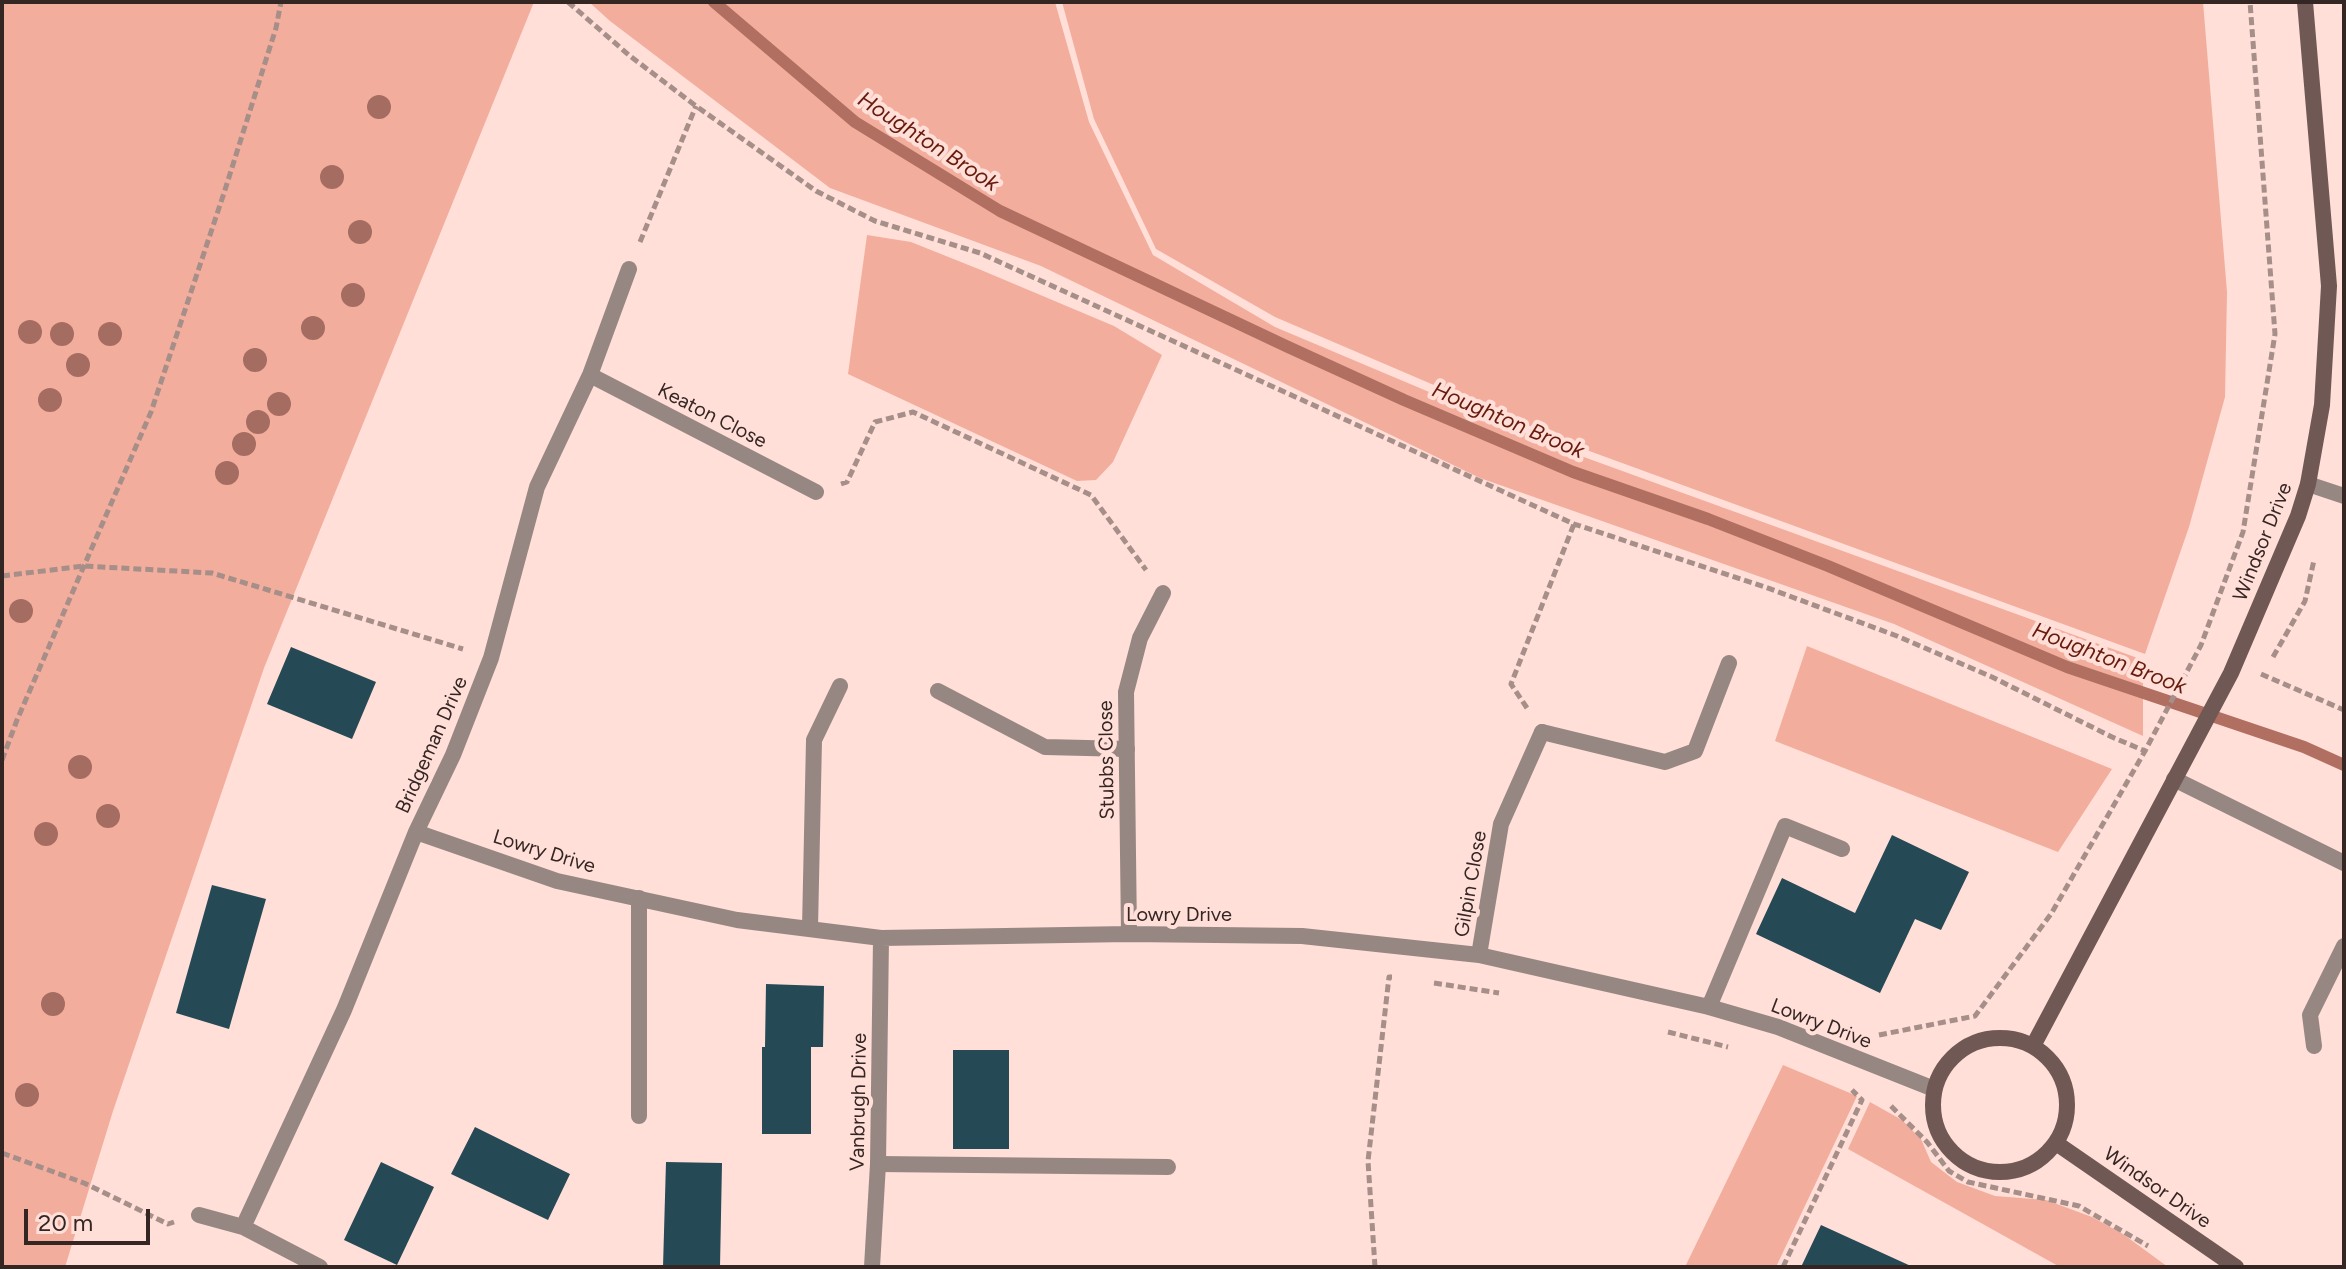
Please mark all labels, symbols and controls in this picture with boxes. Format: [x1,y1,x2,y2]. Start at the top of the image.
water label: Houghton Brook [853,87,1003,197]
water label: Houghton Brook [1428,377,1588,465]
street label: Keaton Close [654,378,770,454]
street label: Windsor Drive [2228,479,2298,605]
water label: Houghton Brook [2028,617,2190,701]
street label: Bridgeman Drive [391,673,473,817]
street label: Stubbs Close [1094,700,1120,820]
street label: Lowry Drive [490,825,598,879]
street label: Gilpin Close [1450,829,1492,939]
street label: Lowry Drive [1126,903,1232,927]
street label: Lowry Drive [1767,994,1875,1054]
street label: Vanbrugh Drive [846,1033,872,1171]
street label: Windsor Drive [2099,1142,2215,1234]
scale bar [28,1193,154,1243]
text: 20 m [38,1208,93,1237]

